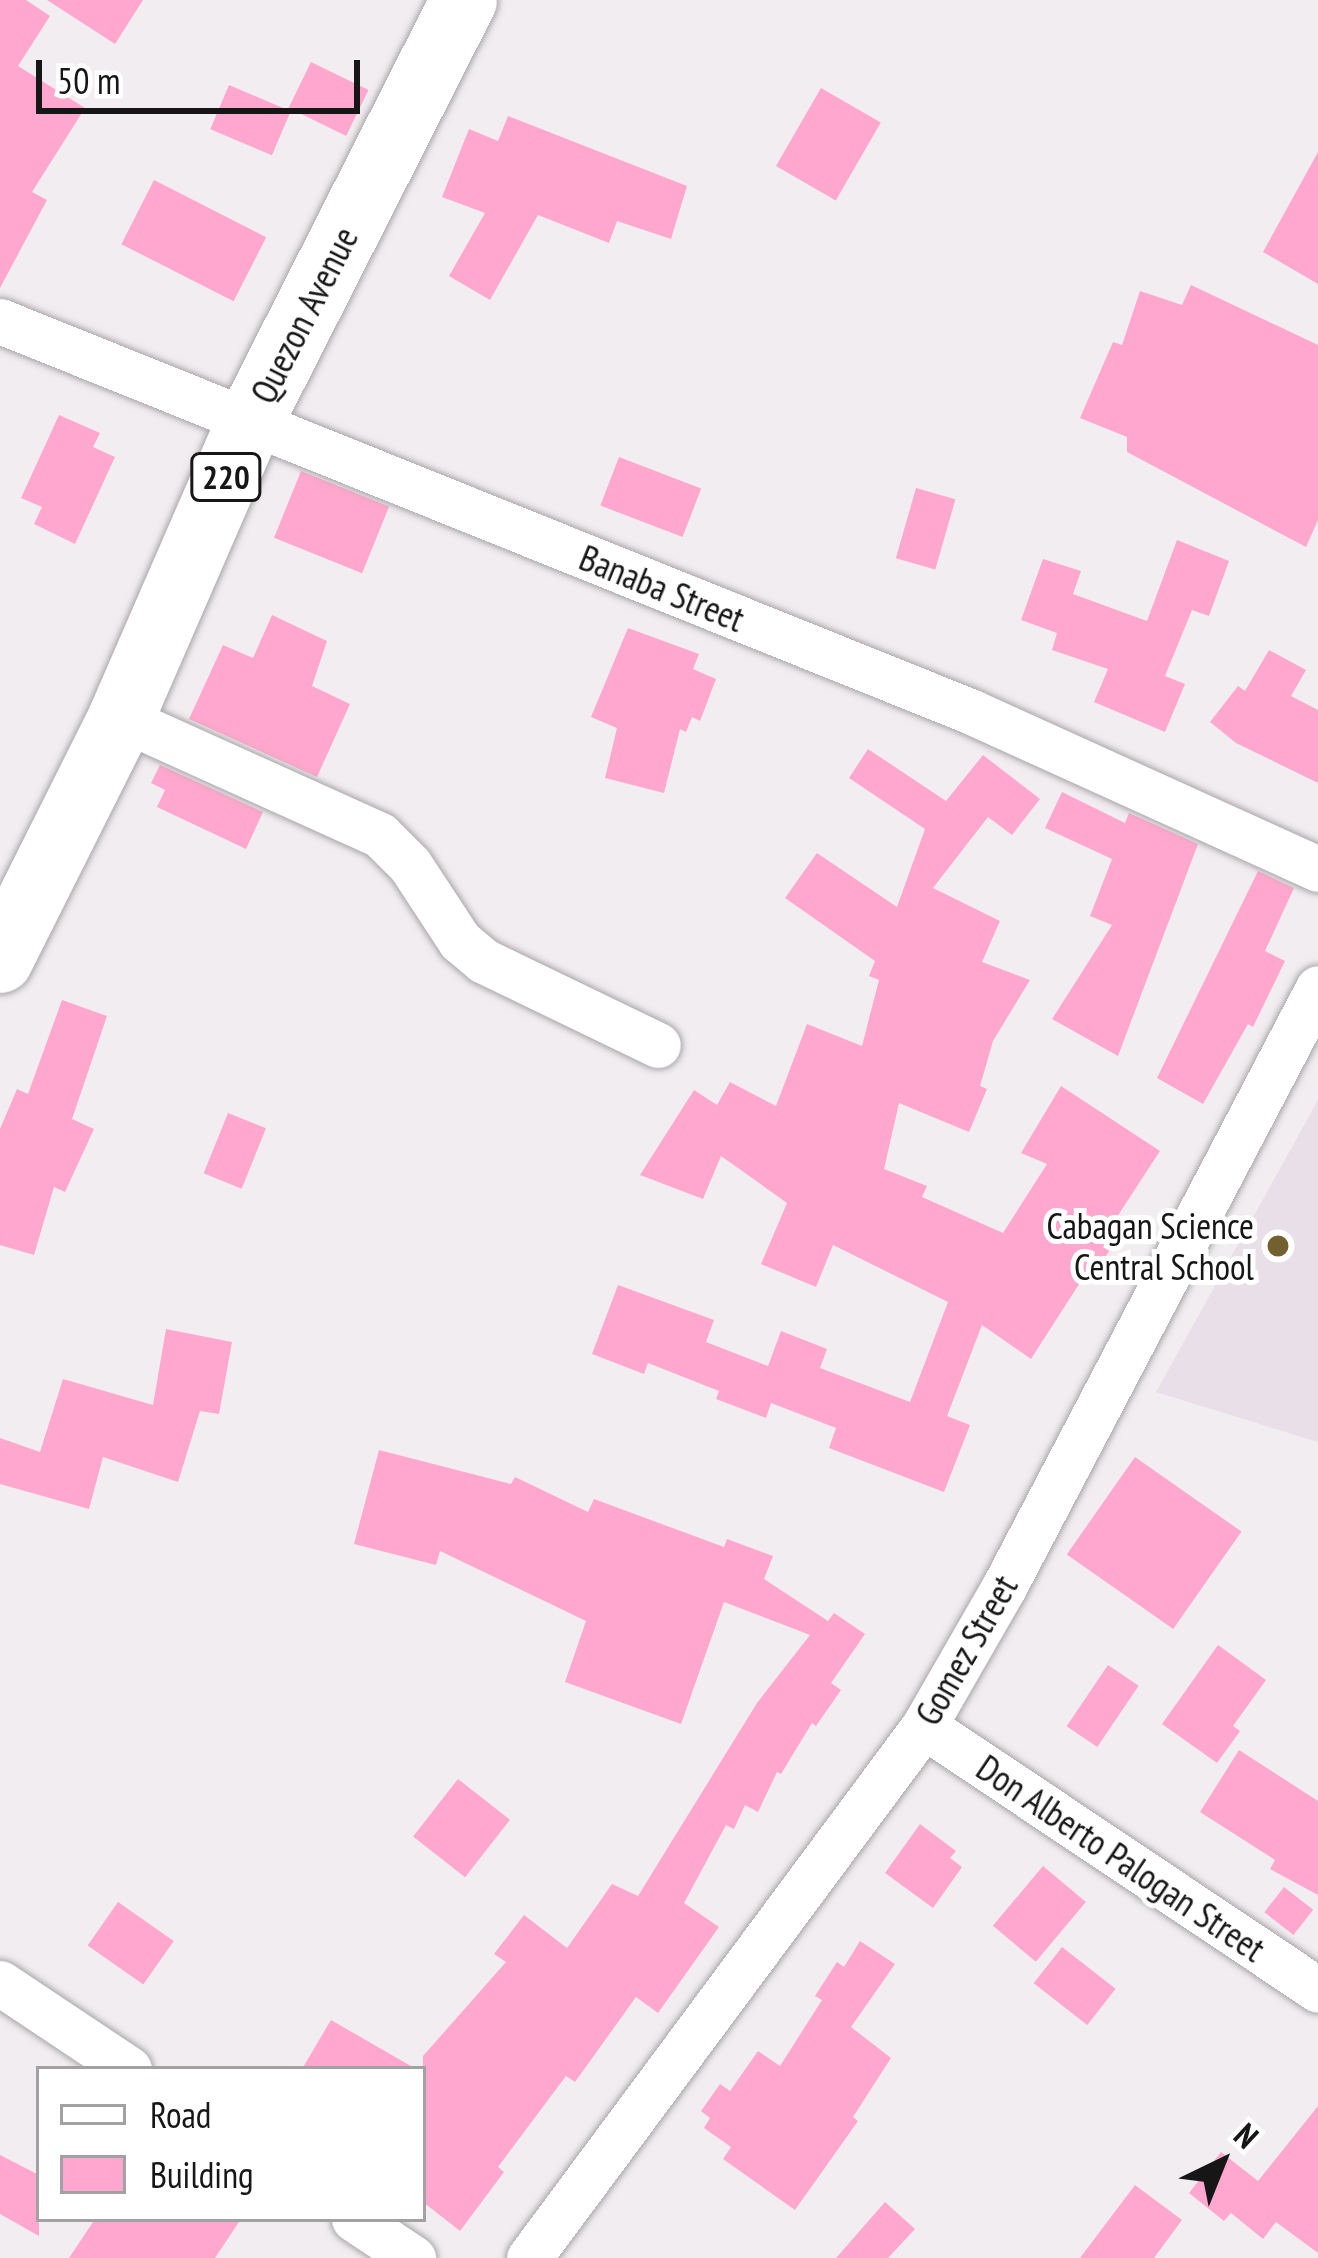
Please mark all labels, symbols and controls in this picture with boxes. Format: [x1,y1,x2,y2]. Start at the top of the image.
scale bar [42,36,366,110]
text: 50 m [57,57,120,104]
street label: Quezon Avenue [241,219,367,411]
road number: 220 [190,450,262,504]
street label: Banaba Street [573,535,751,641]
place label: Cabagan Science Central School [1046,1203,1254,1288]
marker: Cabagan Science Central School [1265,1233,1291,1259]
street label: Gomez Street [906,1567,1026,1733]
street label: Don Alberto Palogan Street [968,1745,1274,1971]
legend [36,2066,426,2222]
text: Road [150,2091,211,2138]
north arrow [1162,2102,1282,2222]
text: N [1226,2113,1268,2157]
text: Building [150,2151,254,2198]

